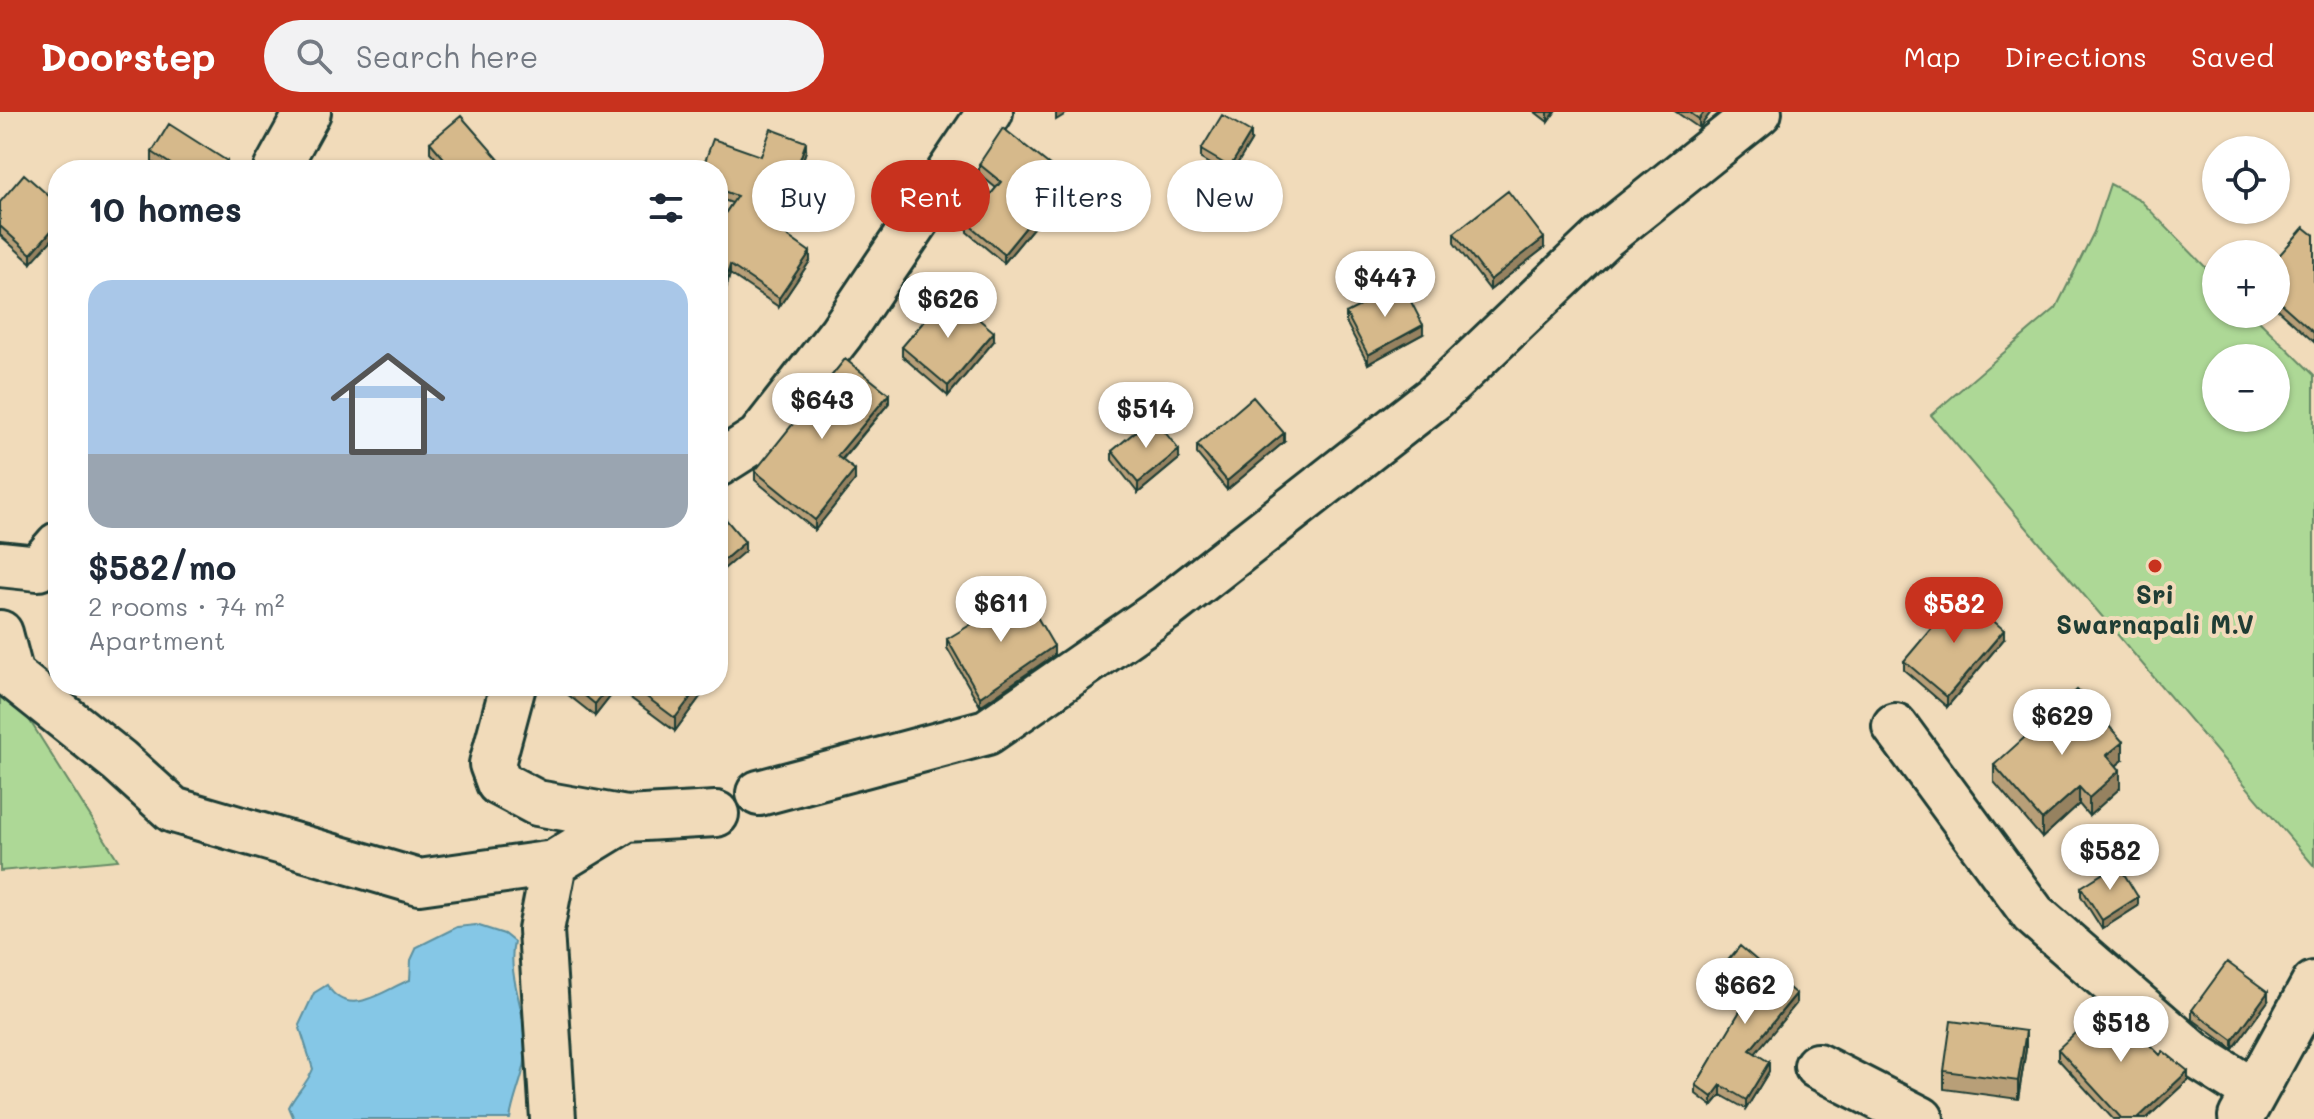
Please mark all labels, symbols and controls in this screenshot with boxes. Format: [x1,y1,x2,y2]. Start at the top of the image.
search box [264,20,824,92]
text: Doorstep [40,31,216,81]
icon: search [292,34,336,78]
text: Search here [356,36,538,76]
text: Map [1904,38,1961,74]
text: Directions [2005,38,2147,74]
text: Saved [2191,38,2274,74]
map controls [2202,136,2290,432]
button: locate [2202,136,2290,224]
chip: Buy [752,160,855,232]
chip: Rent [871,160,990,232]
chip: Filters [1006,160,1151,232]
chip: New [1167,160,1283,232]
text: 10 homes [88,186,242,231]
icon: filters [644,186,688,230]
button: + [2202,240,2290,328]
pin: $447 [1338,251,1432,319]
text: $447 [1353,260,1417,294]
pin: $626 [901,272,995,340]
text: $626 [917,281,979,315]
icon: home [316,332,460,476]
button: − [2202,344,2290,432]
pin: $643 [775,373,869,441]
text: $643 [790,382,854,416]
pin: $514 [1099,382,1193,450]
text: $514 [1116,391,1176,425]
text: $582/mo [88,544,236,589]
marker: Sri Swarnapali M.V [2146,557,2164,575]
pin: $611 [954,576,1048,644]
pin: $582 [1907,577,2001,645]
place label: Sri Swarnapali M.V [2056,577,2254,641]
text: $611 [974,585,1028,619]
text: $582 [1923,586,1985,620]
text: 2 rooms · 74 m² [88,589,285,623]
text: Apartment [88,623,225,657]
pin: $629 [2015,689,2109,757]
text: $629 [2031,698,2093,732]
pin: $582 [2063,824,2157,892]
text: $582 [2079,833,2141,867]
pin: $662 [1698,958,1792,1026]
text: $662 [1714,967,1776,1001]
pin: $518 [2074,996,2168,1064]
text: $518 [2092,1005,2150,1039]

